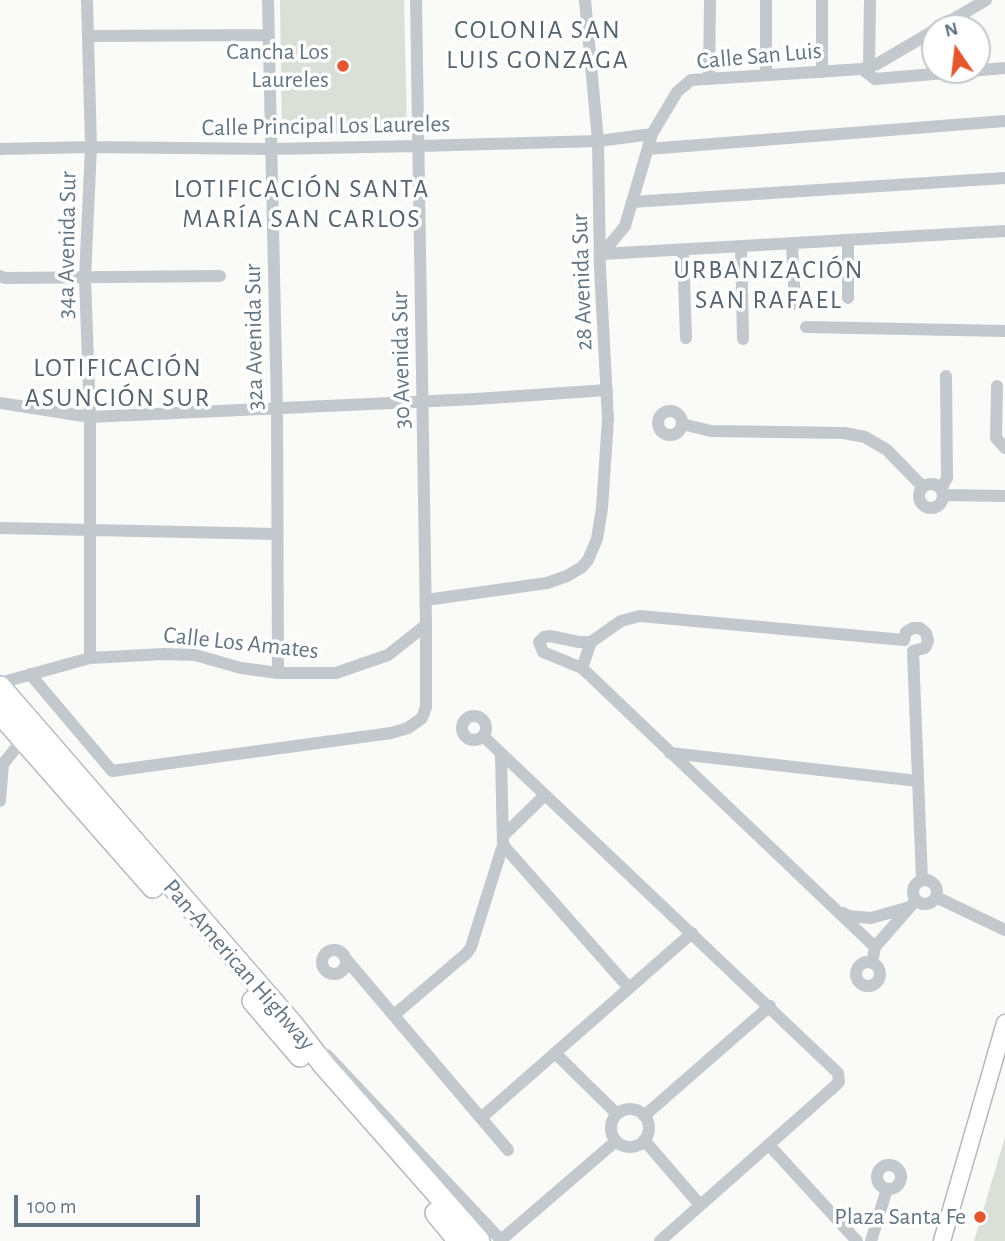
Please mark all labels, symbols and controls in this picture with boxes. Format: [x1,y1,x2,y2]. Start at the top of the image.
district label: COLONIA SAN LUIS GONZAGA [448,14,628,76]
north arrow [921,14,991,84]
text: N [943,19,960,41]
street label: Calle San Luis [695,36,823,76]
place label: Cancha Los Laureles [226,38,329,94]
marker: Cancha Los Laureles [335,58,351,74]
street label: Calle Principal Los Laureles [201,109,451,143]
street label: 34a Avenida Sur [51,171,83,319]
district label: LOTIFICACIÓN SANTA MARÍA SAN CARLOS [176,173,428,234]
street label: 28 Avenida Sur [565,213,599,351]
district label: URBANIZACIÓN SAN RAFAEL [675,254,863,316]
street label: 32a Avenida Sur [238,263,270,411]
street label: 30 Avenida Sur [385,291,417,429]
district label: LOTIFICACIÓN ASUNCIÓN SUR [26,352,210,414]
street label: Calle Los Amates [162,621,320,665]
street label: Pan-American Highway [157,873,321,1057]
scale bar [18,1182,203,1226]
text: 100 m [27,1196,77,1217]
place label: Plaza Santa Fe [834,1203,966,1231]
marker: Plaza Santa Fe [972,1209,988,1225]

